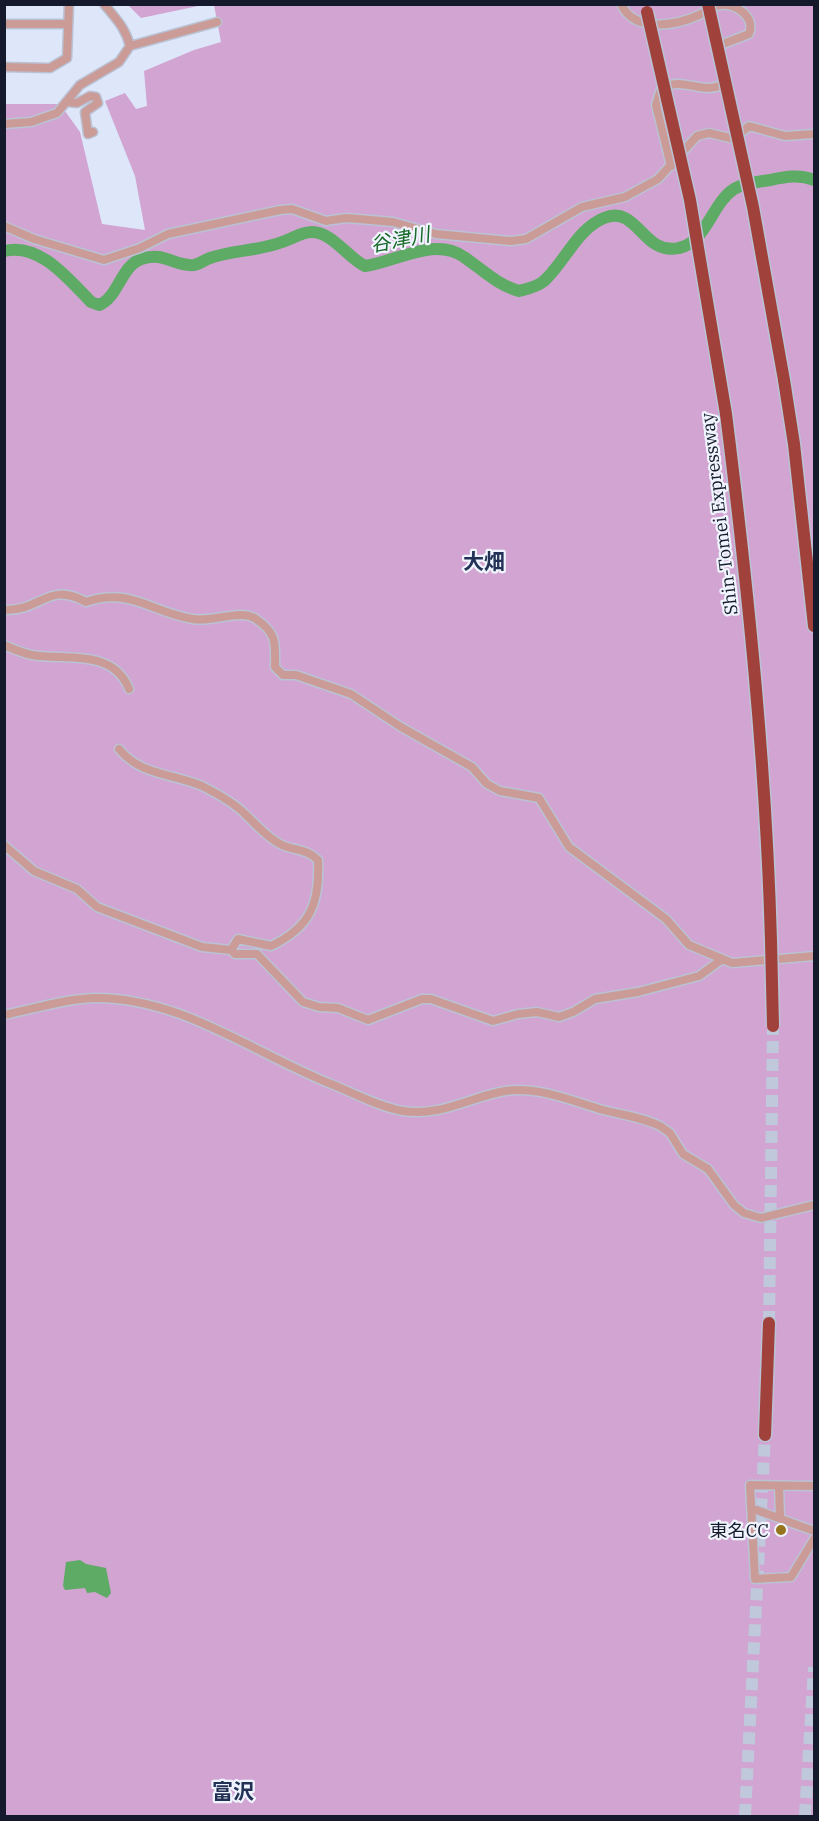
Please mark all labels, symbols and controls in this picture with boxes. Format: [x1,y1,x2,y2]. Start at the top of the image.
water label: 谷津川 [368,220,434,258]
street label: Shin-Tomei Expressway [695,411,743,616]
district label: 大畑 [463,547,505,575]
place label: 東名CC [710,1519,769,1542]
marker: 東名CC [774,1523,788,1537]
district label: 富沢 [212,1777,254,1805]

